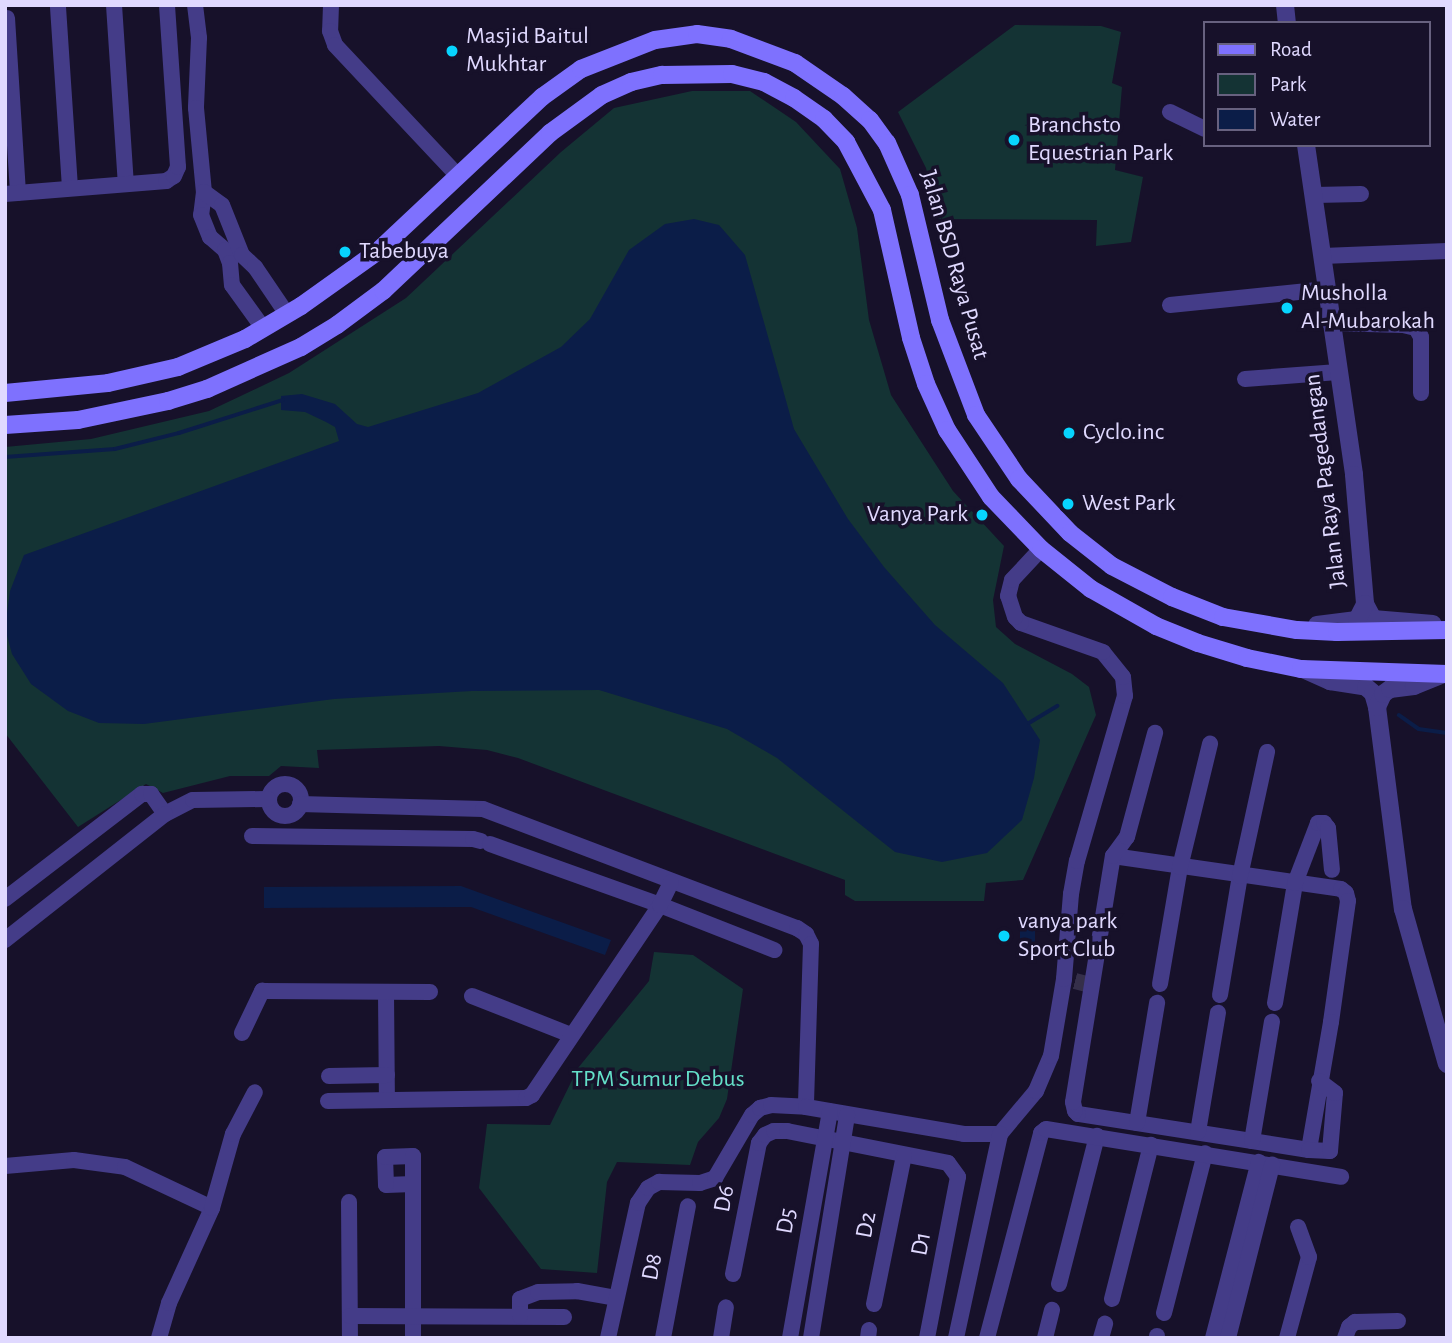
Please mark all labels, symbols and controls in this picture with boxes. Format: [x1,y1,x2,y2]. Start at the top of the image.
legend [1204,21,1431,147]
place label: Masjid Baitul Mukhtar [466,23,589,79]
text: Road [1270,39,1312,60]
marker: Masjid Baitul Mukhtar [444,43,460,59]
text: Park [1270,74,1306,95]
text: Water [1270,109,1320,130]
place label: Branchsto Equestrian Park [1028,112,1173,168]
marker: Branchsto Equestrian Park [1006,132,1022,148]
street label: Jalan BSD Raya Pusat [913,167,995,363]
place label: Tabebuya [359,238,449,266]
marker: Tabebuya [337,244,353,260]
place label: Musholla Al-Mubarokah [1301,280,1435,336]
marker: Musholla Al-Mubarokah [1279,300,1295,316]
street label: Jalan Raya Pagedangan [1299,372,1353,590]
place label: Cyclo.inc [1083,419,1164,447]
marker: Cyclo.inc [1061,425,1077,441]
place label: West Park [1082,490,1175,518]
marker: West Park [1060,496,1076,512]
place label: Vanya Park [867,501,968,529]
marker: Vanya Park [974,507,990,523]
place label: vanya park Sport Club [1018,908,1117,964]
marker: vanya park Sport Club [996,928,1012,944]
park label: TPM Sumur Debus [571,1066,745,1094]
street label: D6 [708,1183,742,1215]
street label: D5 [771,1206,803,1236]
street label: D2 [850,1209,884,1241]
street label: D1 [906,1230,938,1258]
street label: D8 [636,1251,670,1283]

